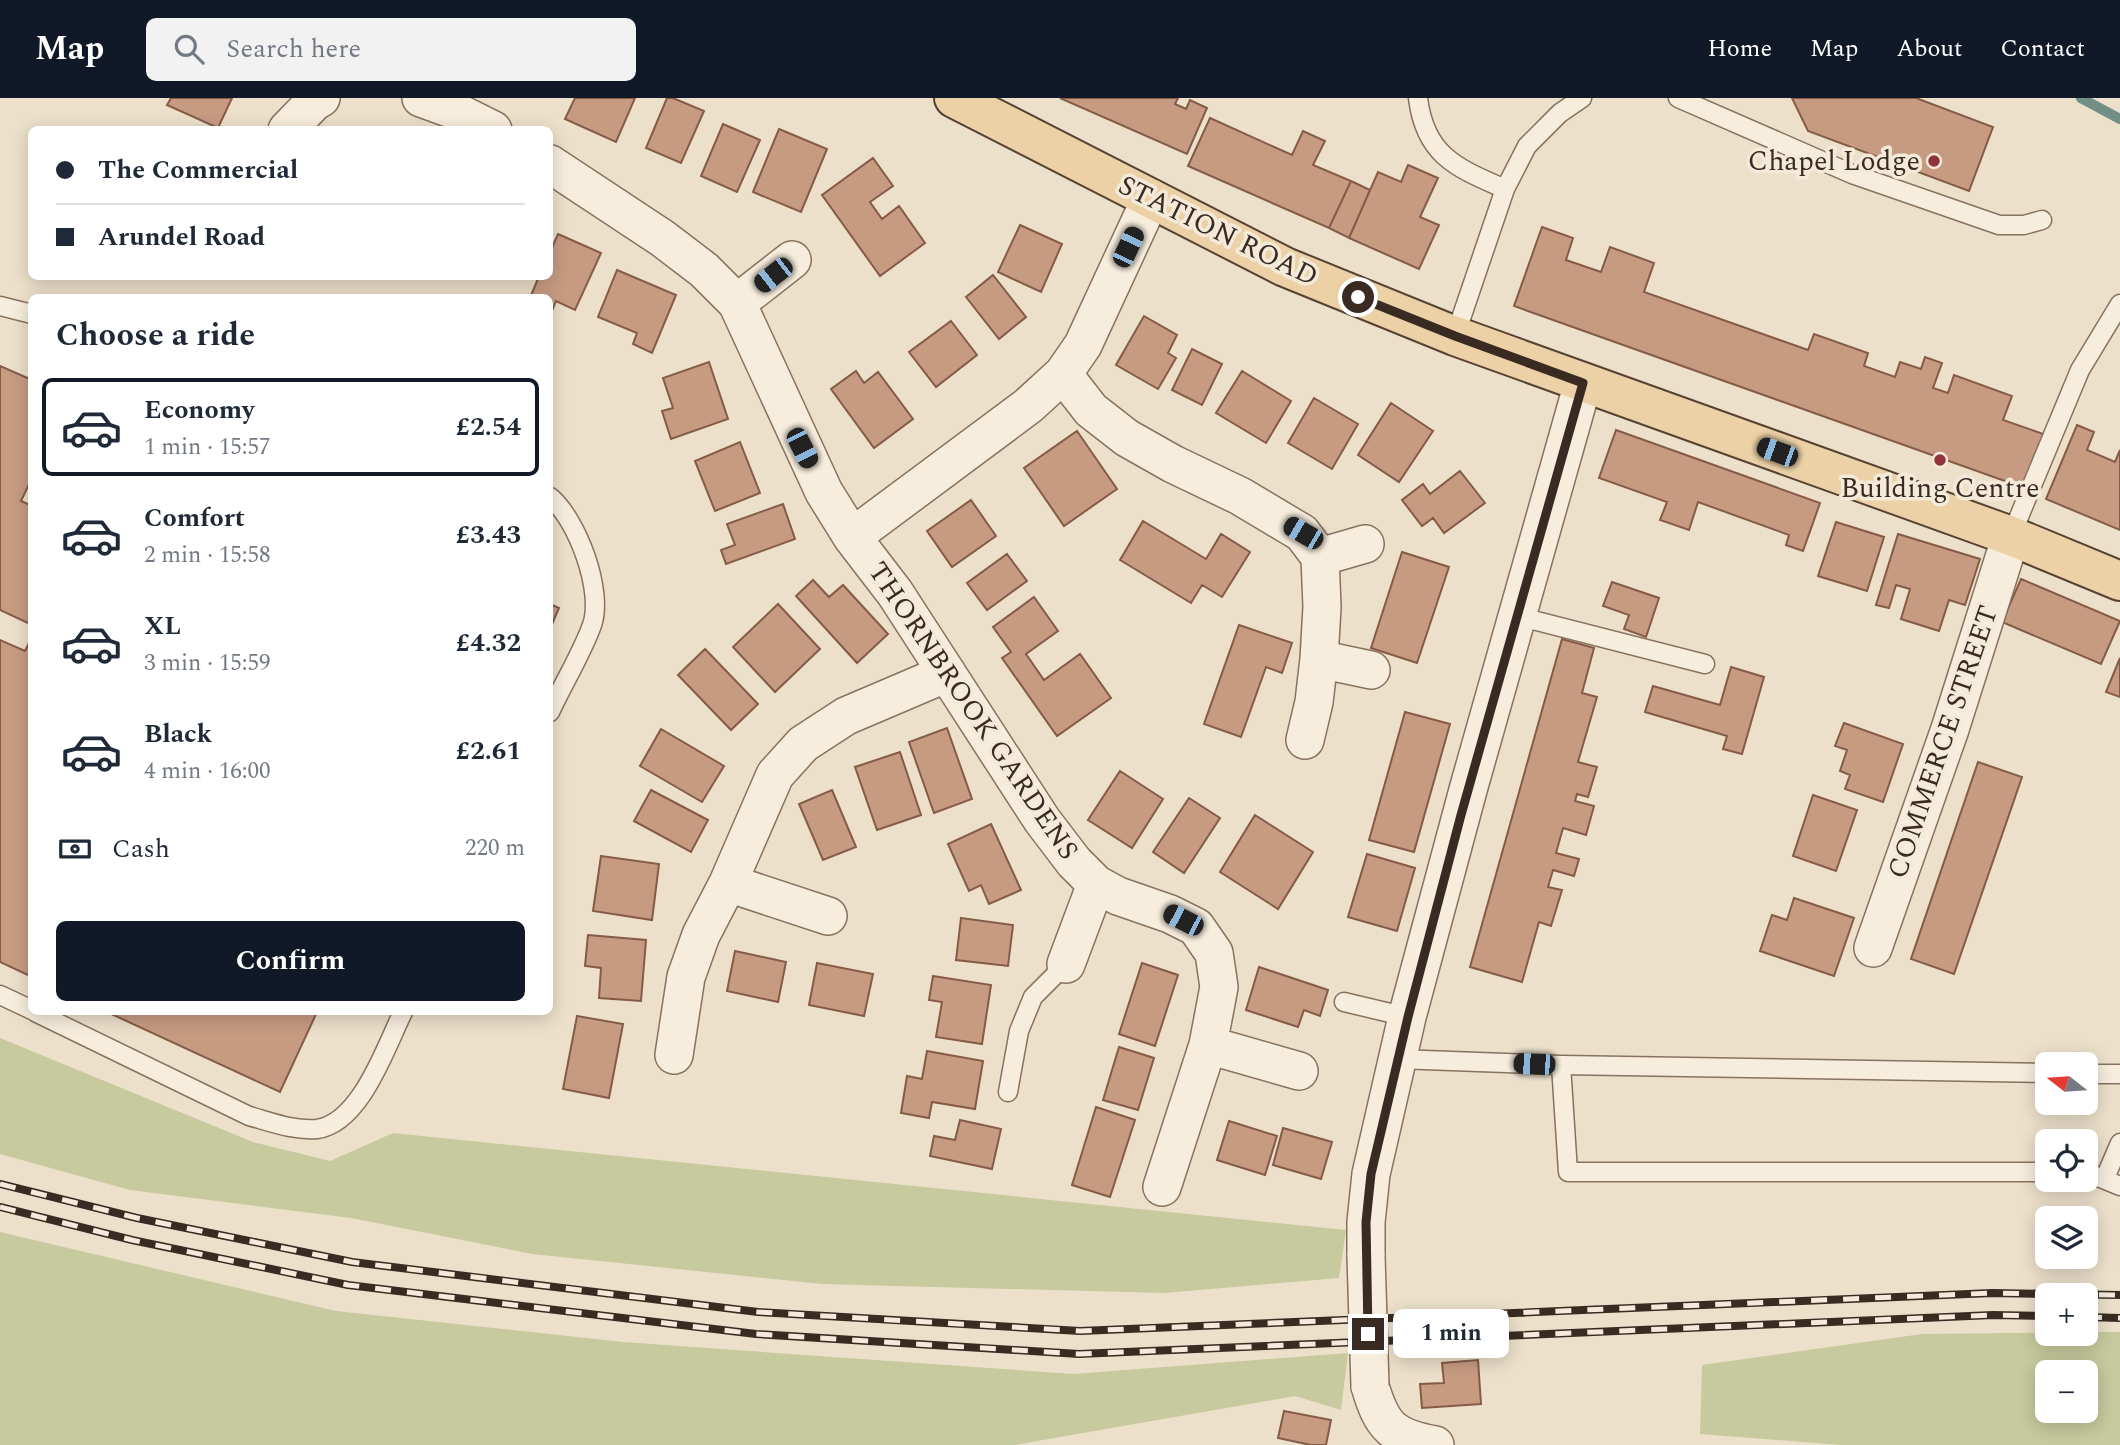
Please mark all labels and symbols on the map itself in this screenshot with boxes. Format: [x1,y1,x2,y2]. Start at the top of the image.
place label: Chapel Lodge [1748,140,1920,183]
marker: Chapel Lodge [1926,153,1942,169]
street label: STATION ROAD [1111,164,1325,298]
car [1110,224,1147,270]
car [750,254,797,296]
route start [1342,281,1374,313]
car [784,425,821,471]
car [1754,435,1801,469]
marker: Building Centre [1932,452,1948,468]
place label: Building Centre [1840,467,2040,510]
car [1280,513,1327,553]
street label: THORNBROOK GARDENS [857,553,1089,869]
street label: COMMERCE STREET [1876,600,2010,884]
car [1160,901,1207,939]
north arrow [2035,1052,2098,1115]
car [1513,1053,1556,1075]
callout: 1 min [1392,1310,1508,1358]
route end [1352,1318,1384,1350]

